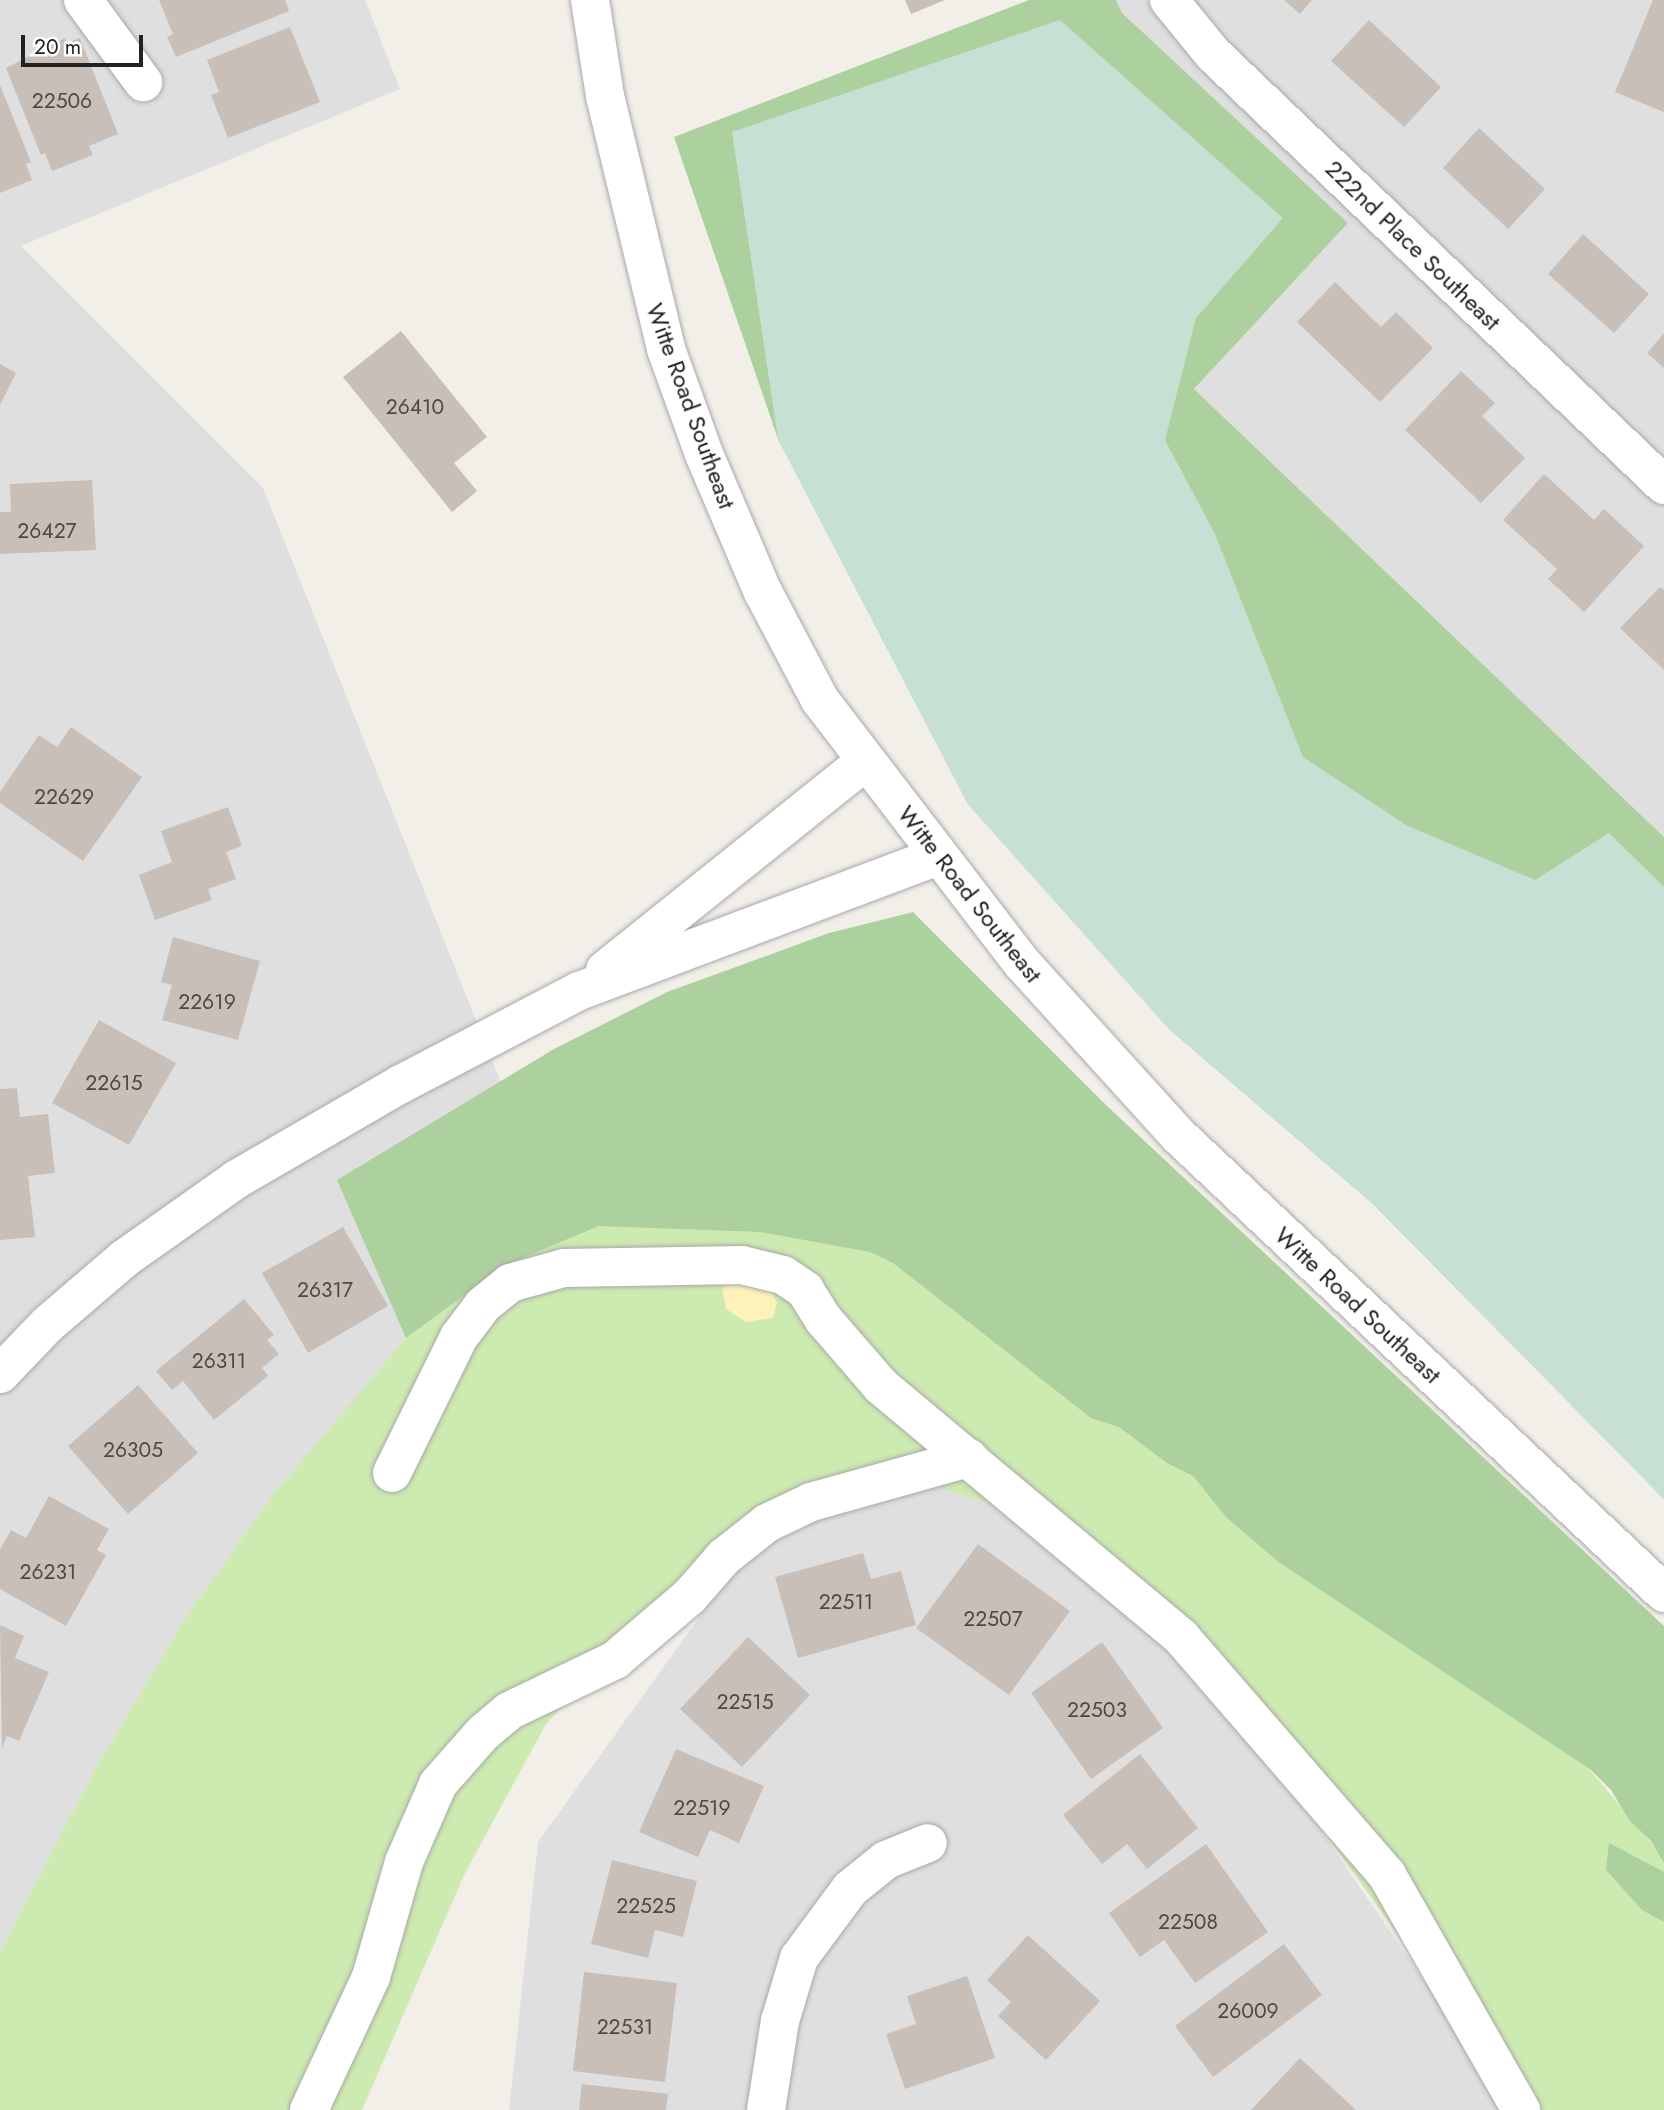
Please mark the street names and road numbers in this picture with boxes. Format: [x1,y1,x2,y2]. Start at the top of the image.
street label: 222nd Place Southeast [1319,154,1507,336]
street label: Witte Road Southeast [640,299,742,513]
street label: Witte Road Southeast [892,800,1048,988]
street label: Witte Road Southeast [1269,1221,1447,1389]

